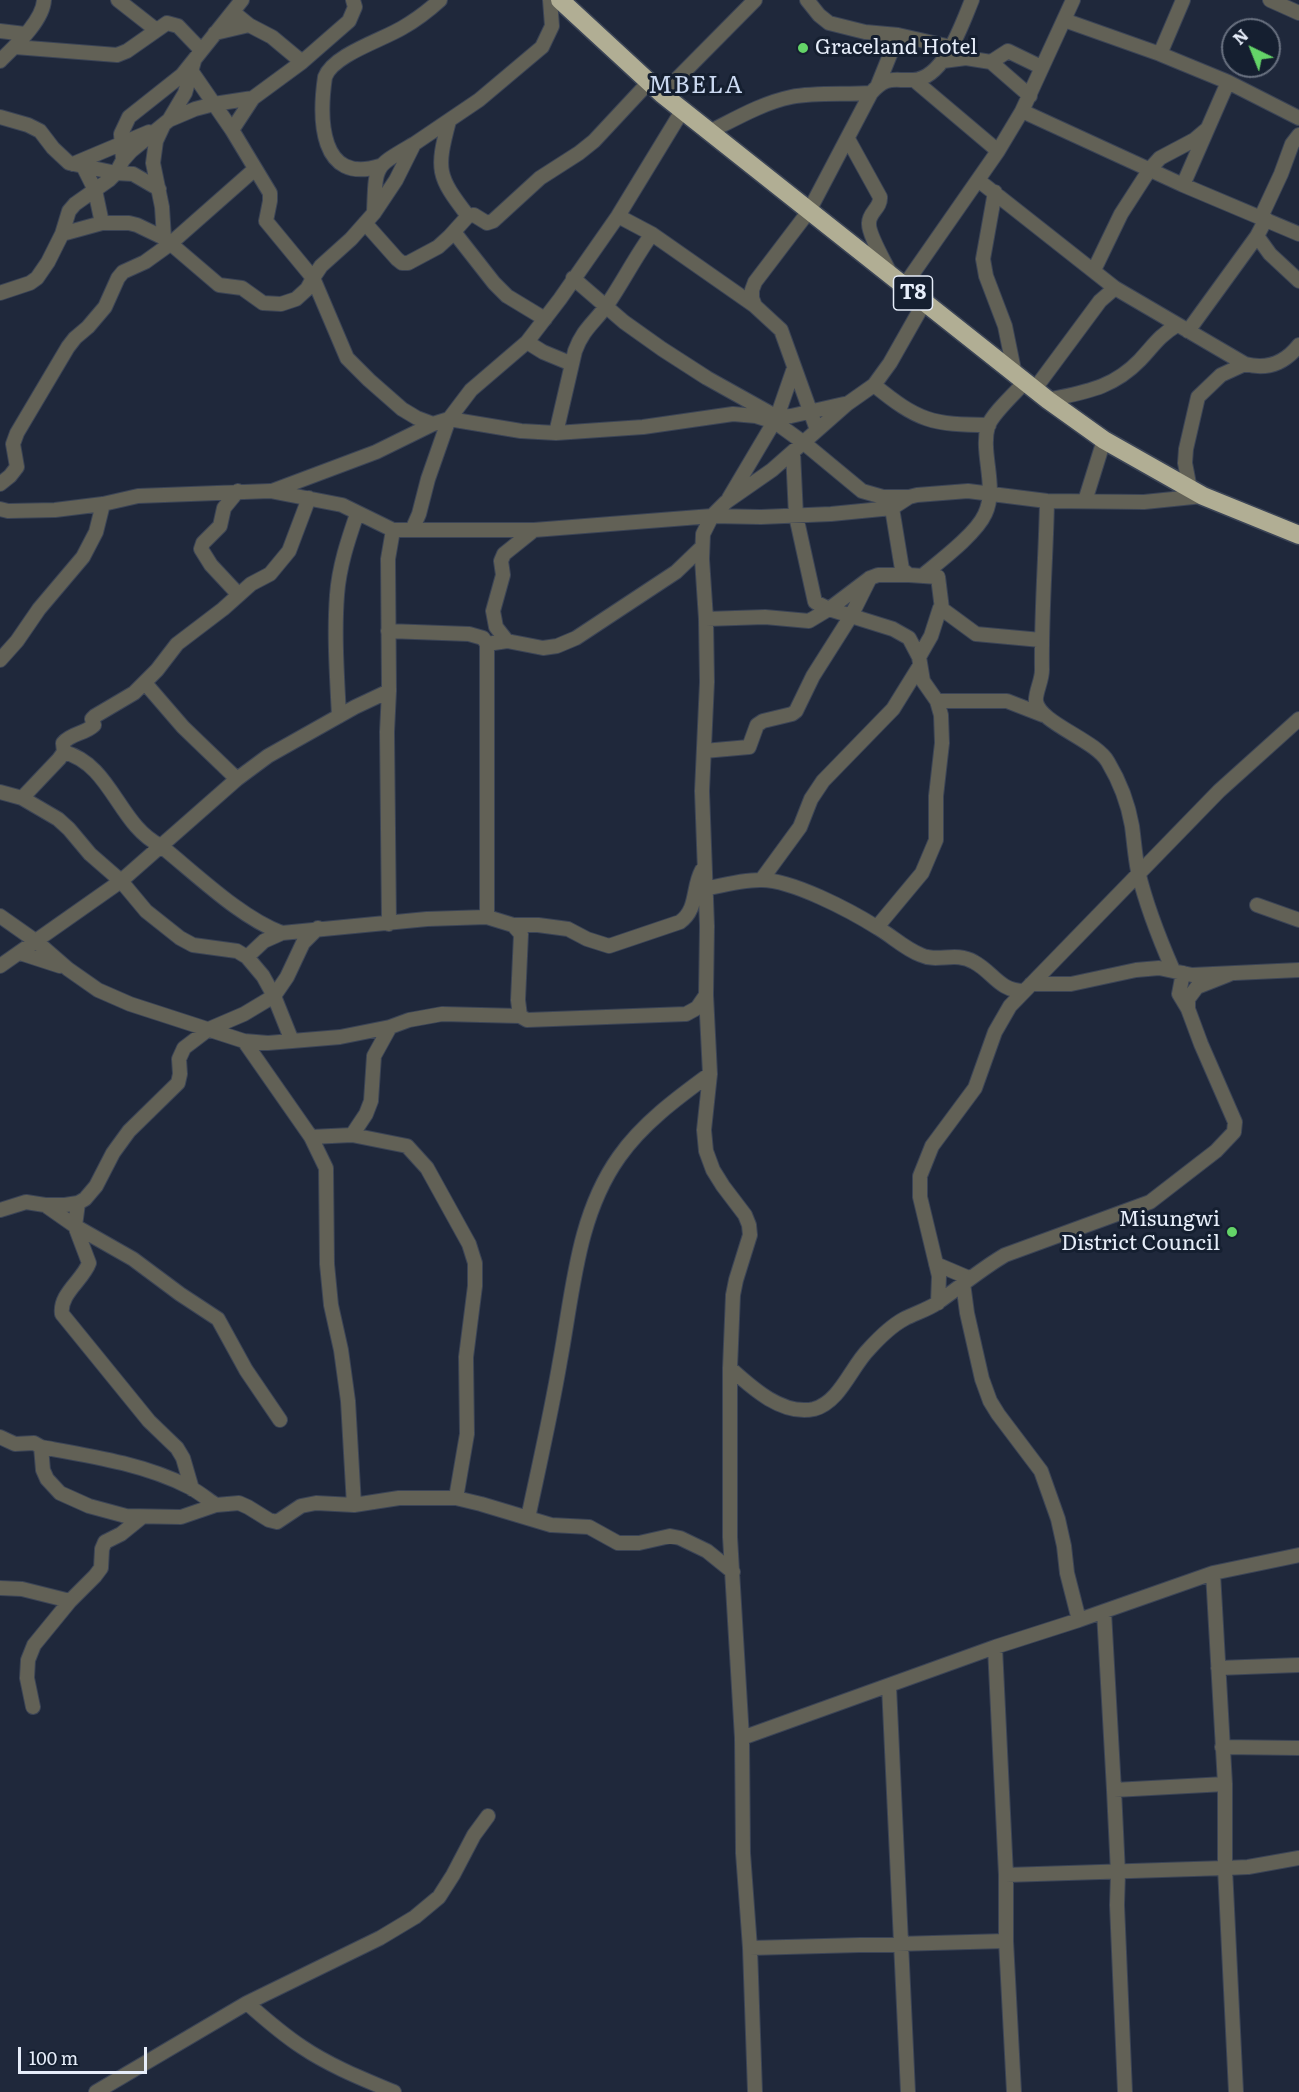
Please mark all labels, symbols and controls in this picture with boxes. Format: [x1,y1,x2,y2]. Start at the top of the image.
north arrow [1221,18,1281,78]
text: N [1227,23,1253,50]
place label: Graceland Hotel [815,35,977,61]
marker: Graceland Hotel [796,41,810,55]
district label: MBELA [648,72,744,100]
road number: T8 [894,276,932,310]
place label: Misungwi District Council [1061,1207,1220,1257]
marker: Misungwi District Council [1225,1225,1239,1239]
scale bar [21,2035,150,2073]
text: 100 m [29,2044,78,2071]

